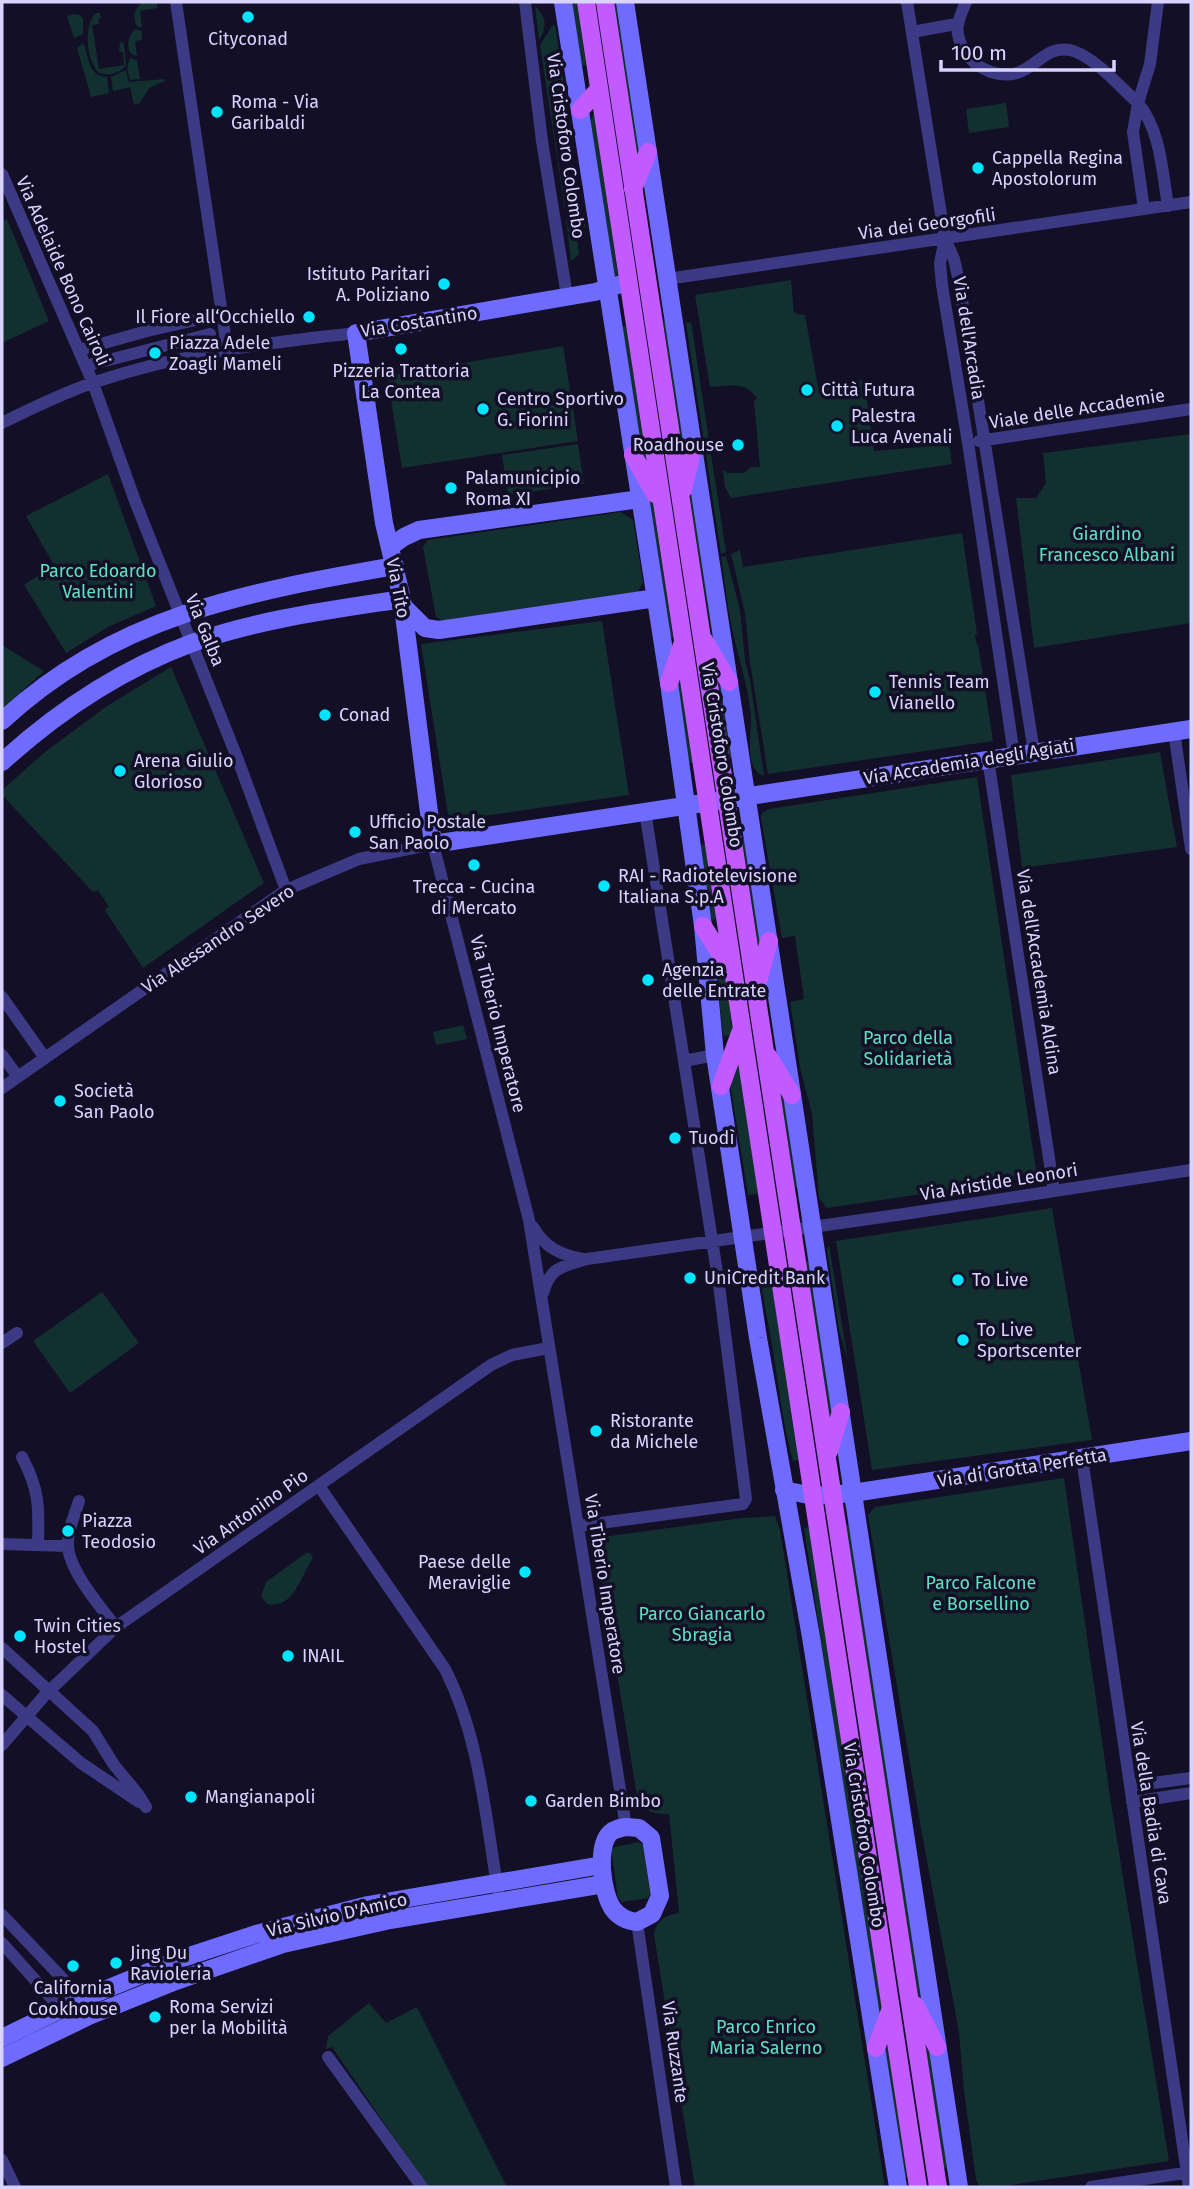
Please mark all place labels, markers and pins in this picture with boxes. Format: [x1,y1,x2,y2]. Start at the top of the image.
marker: Cityconad [240,9,256,25]
place label: Cityconad [208,28,288,50]
place label: Roma - Via Garibaldi [231,91,319,134]
marker: Roma - Via Garibaldi [209,104,225,120]
place label: Cappella Regina Apostolorum [992,147,1123,190]
marker: Cappella Regina Apostolorum [970,160,986,176]
place label: Istituto Paritari A. Poliziano [307,263,430,306]
marker: Istituto Paritari A. Poliziano [436,276,452,292]
place label: Il Fiore all‘Occhiello [135,306,295,328]
marker: Il Fiore all‘Occhiello [301,309,317,325]
place label: Piazza Adele Zoagli Mameli [169,332,282,375]
marker: Pizzeria Trattoria La Contea [393,341,409,357]
marker: Piazza Adele Zoagli Mameli [147,345,163,361]
place label: Pizzeria Trattoria La Contea [332,360,470,403]
place label: Città Futura [821,379,915,401]
marker: Città Futura [799,382,815,398]
place label: Centro Sportivo G. Fiorini [497,388,624,431]
marker: Centro Sportivo G. Fiorini [475,401,491,417]
place label: Palestra Luca Avenali [851,405,953,448]
marker: Palestra Luca Avenali [829,418,845,434]
place label: Roadhouse [633,434,724,456]
marker: Roadhouse [730,437,746,453]
place label: Palamunicipio Roma XI [465,467,581,510]
marker: Palamunicipio Roma XI [443,480,459,496]
place label: Tennis Team Vianello [889,671,990,714]
marker: Tennis Team Vianello [867,684,883,700]
place label: Conad [339,704,390,726]
marker: Conad [317,707,333,723]
place label: Arena Giulio Glorioso [134,750,233,793]
marker: Arena Giulio Glorioso [112,763,128,779]
place label: Ufficio Postale San Paolo [369,811,486,854]
marker: Ufficio Postale San Paolo [347,824,363,840]
marker: Trecca - Cucina di Mercato [466,857,482,873]
place label: RAI - Radiotelevisione Italiana S.p.A [618,865,797,908]
place label: Trecca - Cucina di Mercato [413,876,535,919]
marker: RAI - Radiotelevisione Italiana S.p.A [596,878,612,894]
place label: Agenzia delle Entrate [662,959,766,1002]
marker: Agenzia delle Entrate [640,972,656,988]
place label: Società San Paolo [74,1080,154,1123]
marker: Società San Paolo [52,1093,68,1109]
place label: Tuodì [689,1127,735,1149]
marker: Tuodì [667,1130,683,1146]
place label: UniCredit Bank [704,1267,826,1289]
place label: To Live [972,1269,1028,1291]
marker: UniCredit Bank [682,1270,698,1286]
marker: To Live [950,1272,966,1288]
place label: To Live Sportscenter [977,1319,1082,1362]
marker: To Live Sportscenter [955,1332,971,1348]
place label: Ristorante da Michele [610,1410,698,1453]
marker: Ristorante da Michele [588,1423,604,1439]
place label: Piazza Teodosio [82,1510,156,1553]
marker: Piazza Teodosio [60,1523,76,1539]
place label: Paese delle Meraviglie [418,1551,511,1594]
marker: Paese delle Meraviglie [517,1564,533,1580]
place label: Twin Cities Hostel [34,1615,121,1658]
marker: Twin Cities Hostel [12,1628,28,1644]
place label: INAIL [302,1645,344,1667]
marker: INAIL [280,1648,296,1664]
place label: Mangianapoli [205,1786,315,1808]
marker: Mangianapoli [183,1789,199,1805]
place label: Garden Bimbo [545,1790,661,1812]
marker: Garden Bimbo [523,1793,539,1809]
place label: Jing Du Ravioleria [130,1942,212,1985]
marker: Jing Du Ravioleria [108,1955,124,1971]
marker: California Cookhouse [65,1958,81,1974]
place label: California Cookhouse [28,1977,118,2020]
place label: Roma Servizi per la Mobilità [169,1996,288,2039]
marker: Roma Servizi per la Mobilità [147,2009,163,2025]

